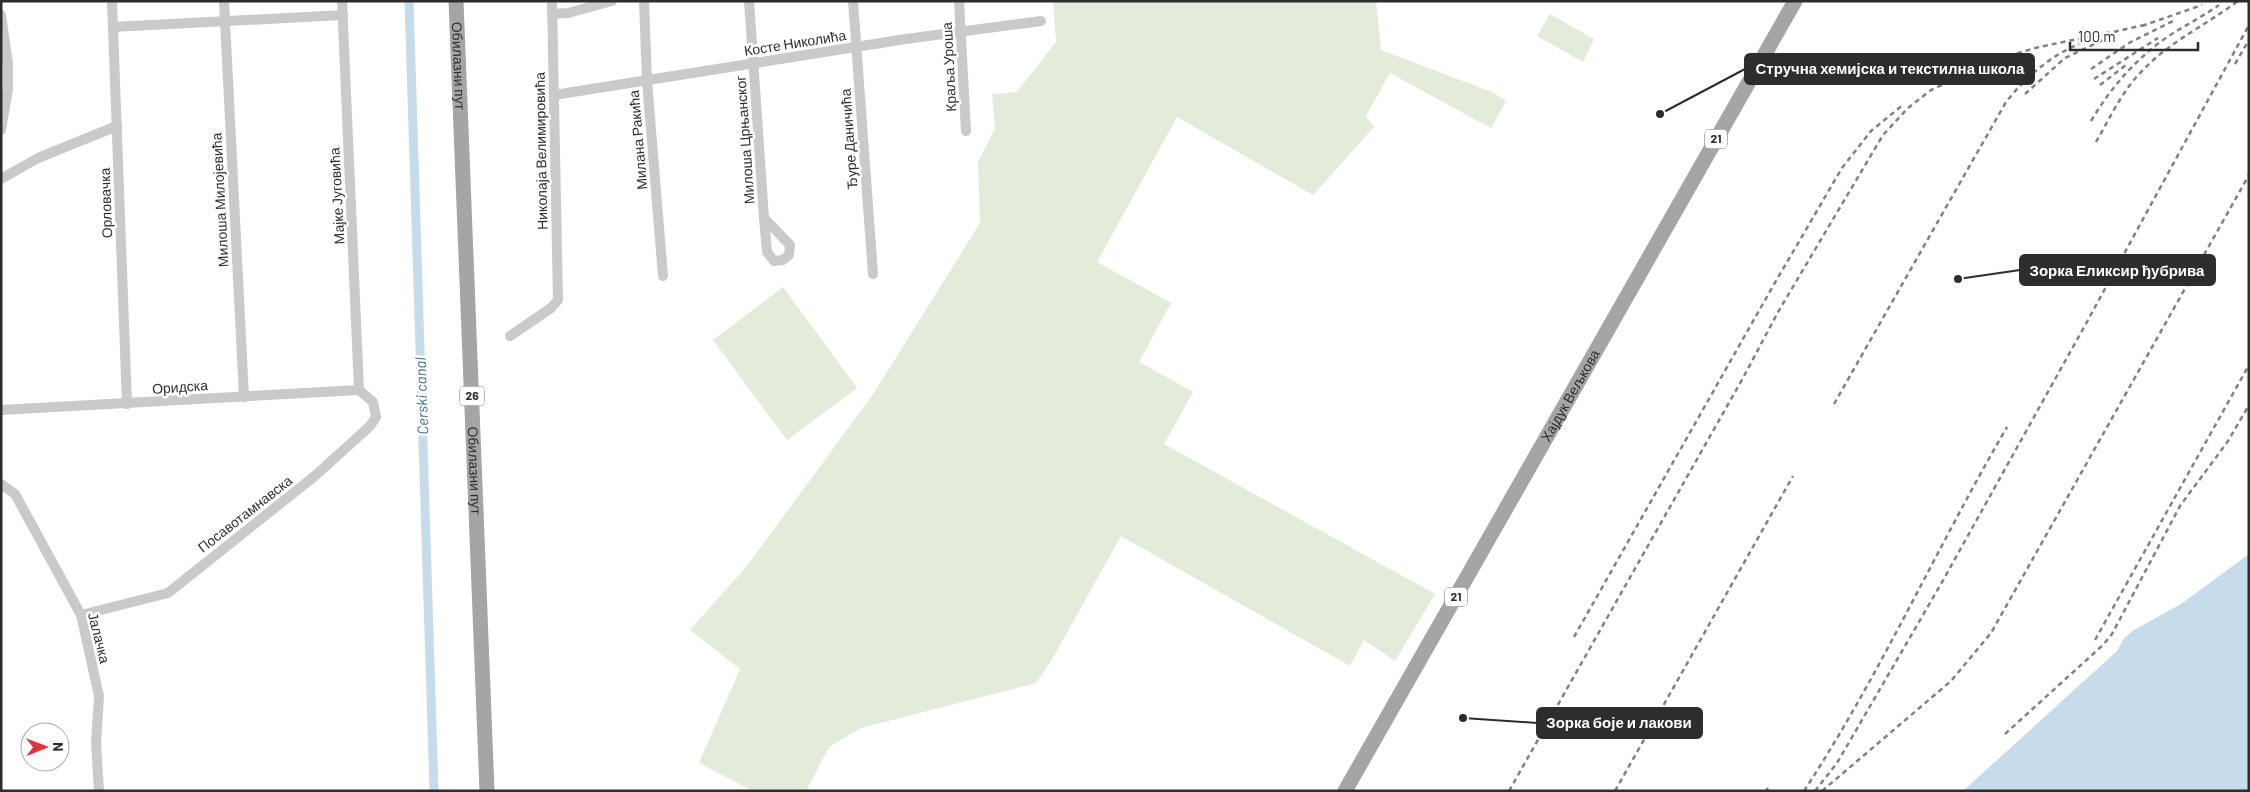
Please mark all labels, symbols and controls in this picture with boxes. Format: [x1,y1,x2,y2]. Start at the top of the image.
scale bar [2070,20,2198,52]
street label: Обилазни пут [449,21,469,111]
street label: Краља Уроша [938,22,959,112]
street label: Косте Николића [743,26,847,59]
text: 100 m [2078,27,2116,45]
callout: Стручна хемијска и текстилна школа [1745,54,2034,84]
text: Стручна хемијска и текстилна школа [1756,59,2025,77]
street label: Николаја Велимировића [531,72,550,230]
street label: Милоша Црњанског [732,75,757,205]
street label: Ђуре Даничића [836,88,860,190]
street label: Милана Ракића [625,89,650,191]
road number: 21 [1705,130,1727,148]
street label: Милоша Милојевића [207,132,232,268]
street label: Мајке Југовића [325,147,348,245]
street label: Орловачка [96,167,115,239]
callout: Зорка Еликсир ђубрива [2020,255,2215,285]
text: Зорка Еликсир ђубрива [2030,261,2205,279]
street label: Хајдук Вељкова [1537,346,1603,445]
water label: Cerski canal [411,356,431,435]
street label: Оридска [151,376,209,397]
road number: 26 [460,386,484,406]
street label: Обилазни пут [465,426,485,516]
street label: Посавотамнавска [194,471,295,556]
road number: 21 [1445,588,1467,606]
street label: Јалачка [85,611,114,665]
callout: Зорка боје и лакови [1537,708,1702,738]
text: Зорка боје и лакови [1546,713,1692,731]
north arrow [20,722,70,772]
text: N [50,742,67,752]

